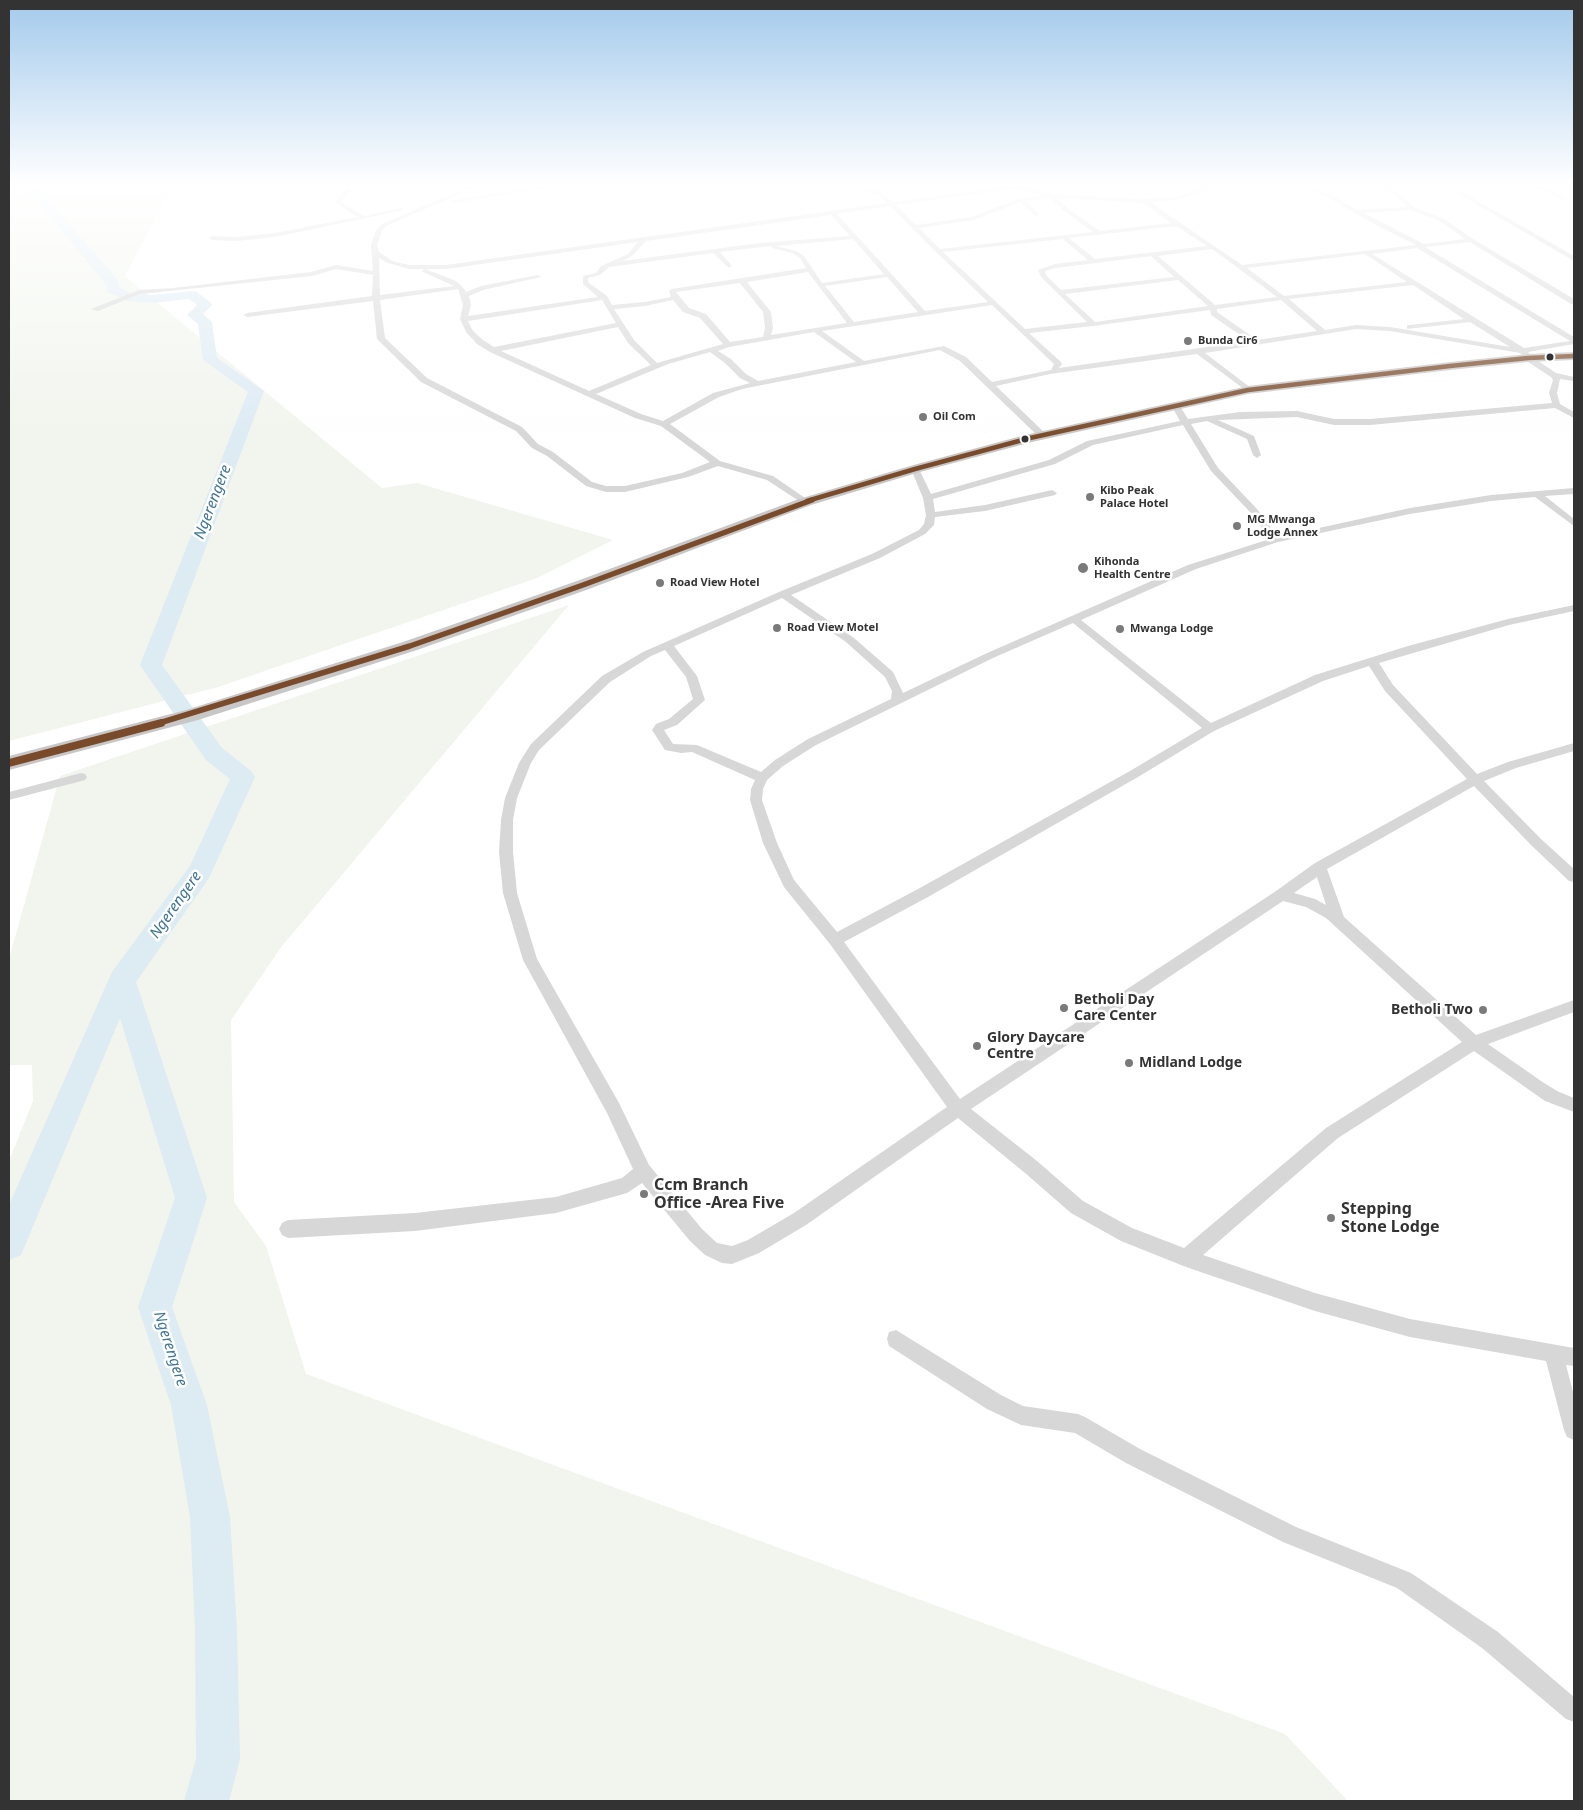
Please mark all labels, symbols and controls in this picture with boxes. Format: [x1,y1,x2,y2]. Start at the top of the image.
place label: Bunda Cir6 [1198,334,1258,348]
marker: Bunda Cir6 [1182,335,1194,347]
unlabelled marker [1545,352,1555,362]
place label: Oil Com [933,410,976,424]
marker: Oil Com [917,411,929,423]
unlabelled marker [1020,434,1030,444]
water label: Ngerengere [191,462,235,542]
place label: Kibo Peak Palace Hotel [1100,484,1168,510]
marker: Kibo Peak Palace Hotel [1084,491,1096,503]
place label: MG Mwanga Lodge Annex [1247,513,1318,539]
marker: MG Mwanga Lodge Annex [1231,520,1243,532]
place label: Kihonda Health Centre [1094,555,1170,581]
marker: Kihonda Health Centre [1076,561,1090,575]
place label: Road View Hotel [670,576,759,590]
marker: Road View Hotel [654,577,666,589]
place label: Road View Motel [787,621,878,635]
marker: Road View Motel [771,622,783,634]
place label: Mwanga Lodge [1130,622,1213,636]
marker: Mwanga Lodge [1114,623,1126,635]
water label: Ngerengere [146,868,206,942]
place label: Betholi Day Care Center [1074,992,1156,1024]
marker: Betholi Day Care Center [1058,1002,1070,1014]
place label: Betholi Two [1391,1002,1473,1018]
marker: Betholi Two [1477,1004,1489,1016]
place label: Glory Daycare Centre [987,1030,1085,1062]
marker: Glory Daycare Centre [971,1040,983,1052]
place label: Midland Lodge [1139,1055,1242,1071]
marker: Midland Lodge [1123,1057,1135,1069]
place label: Ccm Branch Office -Area Five [654,1175,784,1213]
marker: Ccm Branch Office -Area Five [638,1188,650,1200]
place label: Stepping Stone Lodge [1341,1199,1440,1237]
marker: Stepping Stone Lodge [1325,1212,1337,1224]
water label: Ngerengere [149,1309,191,1389]

